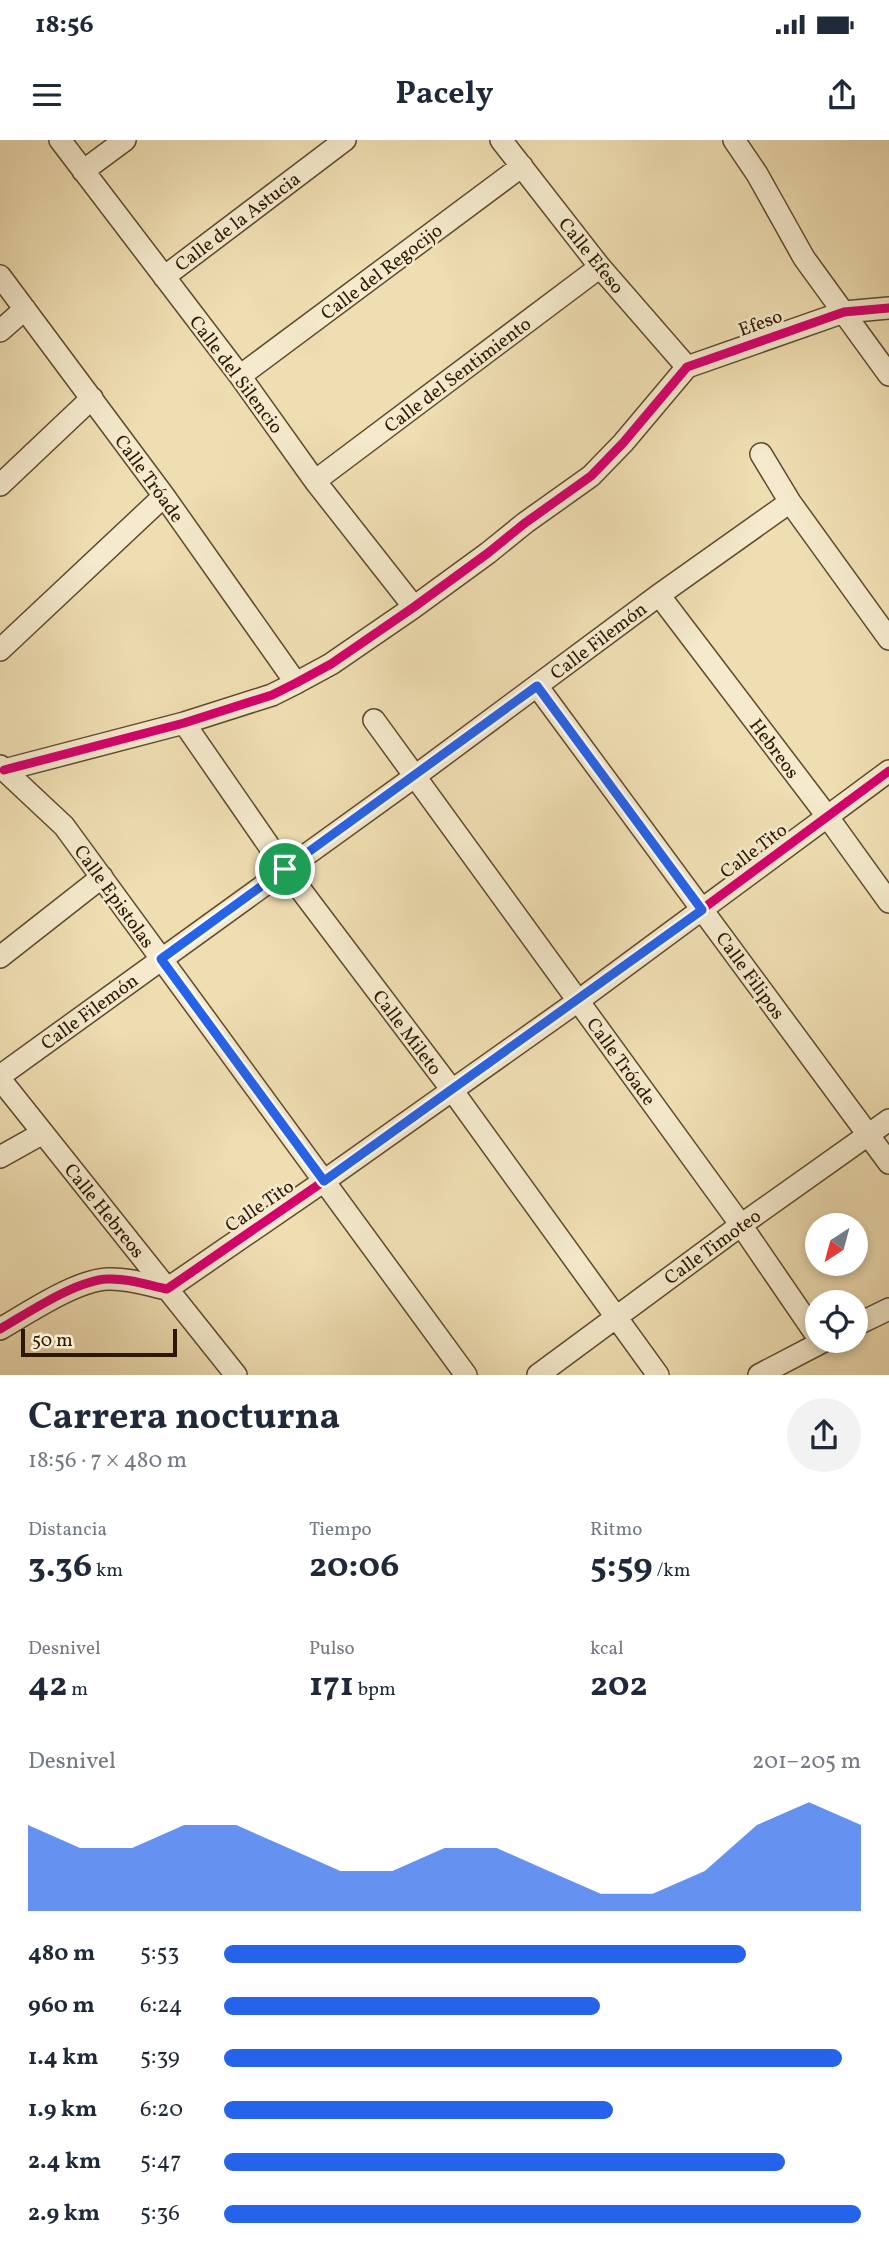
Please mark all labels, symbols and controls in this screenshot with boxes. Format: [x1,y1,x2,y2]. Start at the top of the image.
text: 18:56 [35,7,94,43]
text: Pacely [395,73,494,117]
icon: menu [28,76,66,114]
icon: share [823,76,861,114]
street label: Calle de la Astucia [170,167,306,278]
street label: Calle Efeso [552,213,629,300]
street label: Calle del Regocijo [316,218,448,327]
street label: Efeso [735,304,786,344]
street label: Calle del Silencio [182,311,288,440]
street label: Calle del Sentimiento [379,312,537,440]
street label: Calle Tróade [108,430,189,529]
street label: Calle Filemón [546,597,653,687]
street label: Hebreos [742,714,805,785]
street label: Calle Tito [715,818,793,885]
pin [255,839,315,899]
street label: Calle Epistolas [67,840,160,954]
icon: arrive [266,850,304,888]
street label: Calle Filipos [709,927,790,1025]
street label: Calle Filemón [36,968,144,1057]
street label: Calle Mileto [366,985,447,1081]
street label: Calle Tróade [580,1013,661,1112]
street label: Calle Hebreos [57,1158,150,1264]
street label: Calle Tito [221,1174,300,1239]
street label: Calle Timoteo [659,1204,767,1292]
north arrow [805,1213,868,1276]
map controls [805,1213,868,1353]
button: locate [805,1290,868,1353]
scale bar [21,1326,177,1358]
text: 50 m [32,1328,73,1354]
text: Carrera nocturna [28,1392,340,1445]
button: share [787,1398,861,1472]
text: 18:56 · 7 × 480 m [28,1445,187,1477]
text: Distancia [28,1517,107,1543]
text: Tiempo [309,1517,372,1543]
text: Ritmo [590,1517,642,1543]
text: 3.36 [28,1543,92,1591]
text: 20:06 [309,1543,400,1591]
text: 5:59 [590,1543,653,1591]
text: km [92,1558,123,1584]
text: /km [653,1558,691,1584]
text: Desnivel [28,1636,101,1662]
text: Pulso [309,1636,355,1662]
text: kcal [590,1636,624,1662]
text: 42 [28,1662,67,1710]
text: 171 [309,1662,354,1710]
text: 202 [590,1662,648,1710]
text: m [67,1677,88,1703]
text: bpm [354,1677,396,1703]
text: Desnivel [28,1746,116,1778]
text: 201–205 m [752,1746,861,1778]
text: 480 m [28,1938,95,1970]
text: 5:53 [140,1938,179,1970]
text: 960 m [28,1990,95,2022]
text: 6:24 [140,1990,182,2022]
text: 1.4 km [28,2042,99,2074]
text: 5:39 [140,2042,180,2074]
text: 1.9 km [28,2094,97,2126]
text: 6:20 [140,2094,183,2126]
text: 2.4 km [28,2146,101,2178]
text: 5:47 [140,2146,181,2178]
text: 2.9 km [28,2198,100,2230]
text: 5:36 [140,2198,180,2230]

